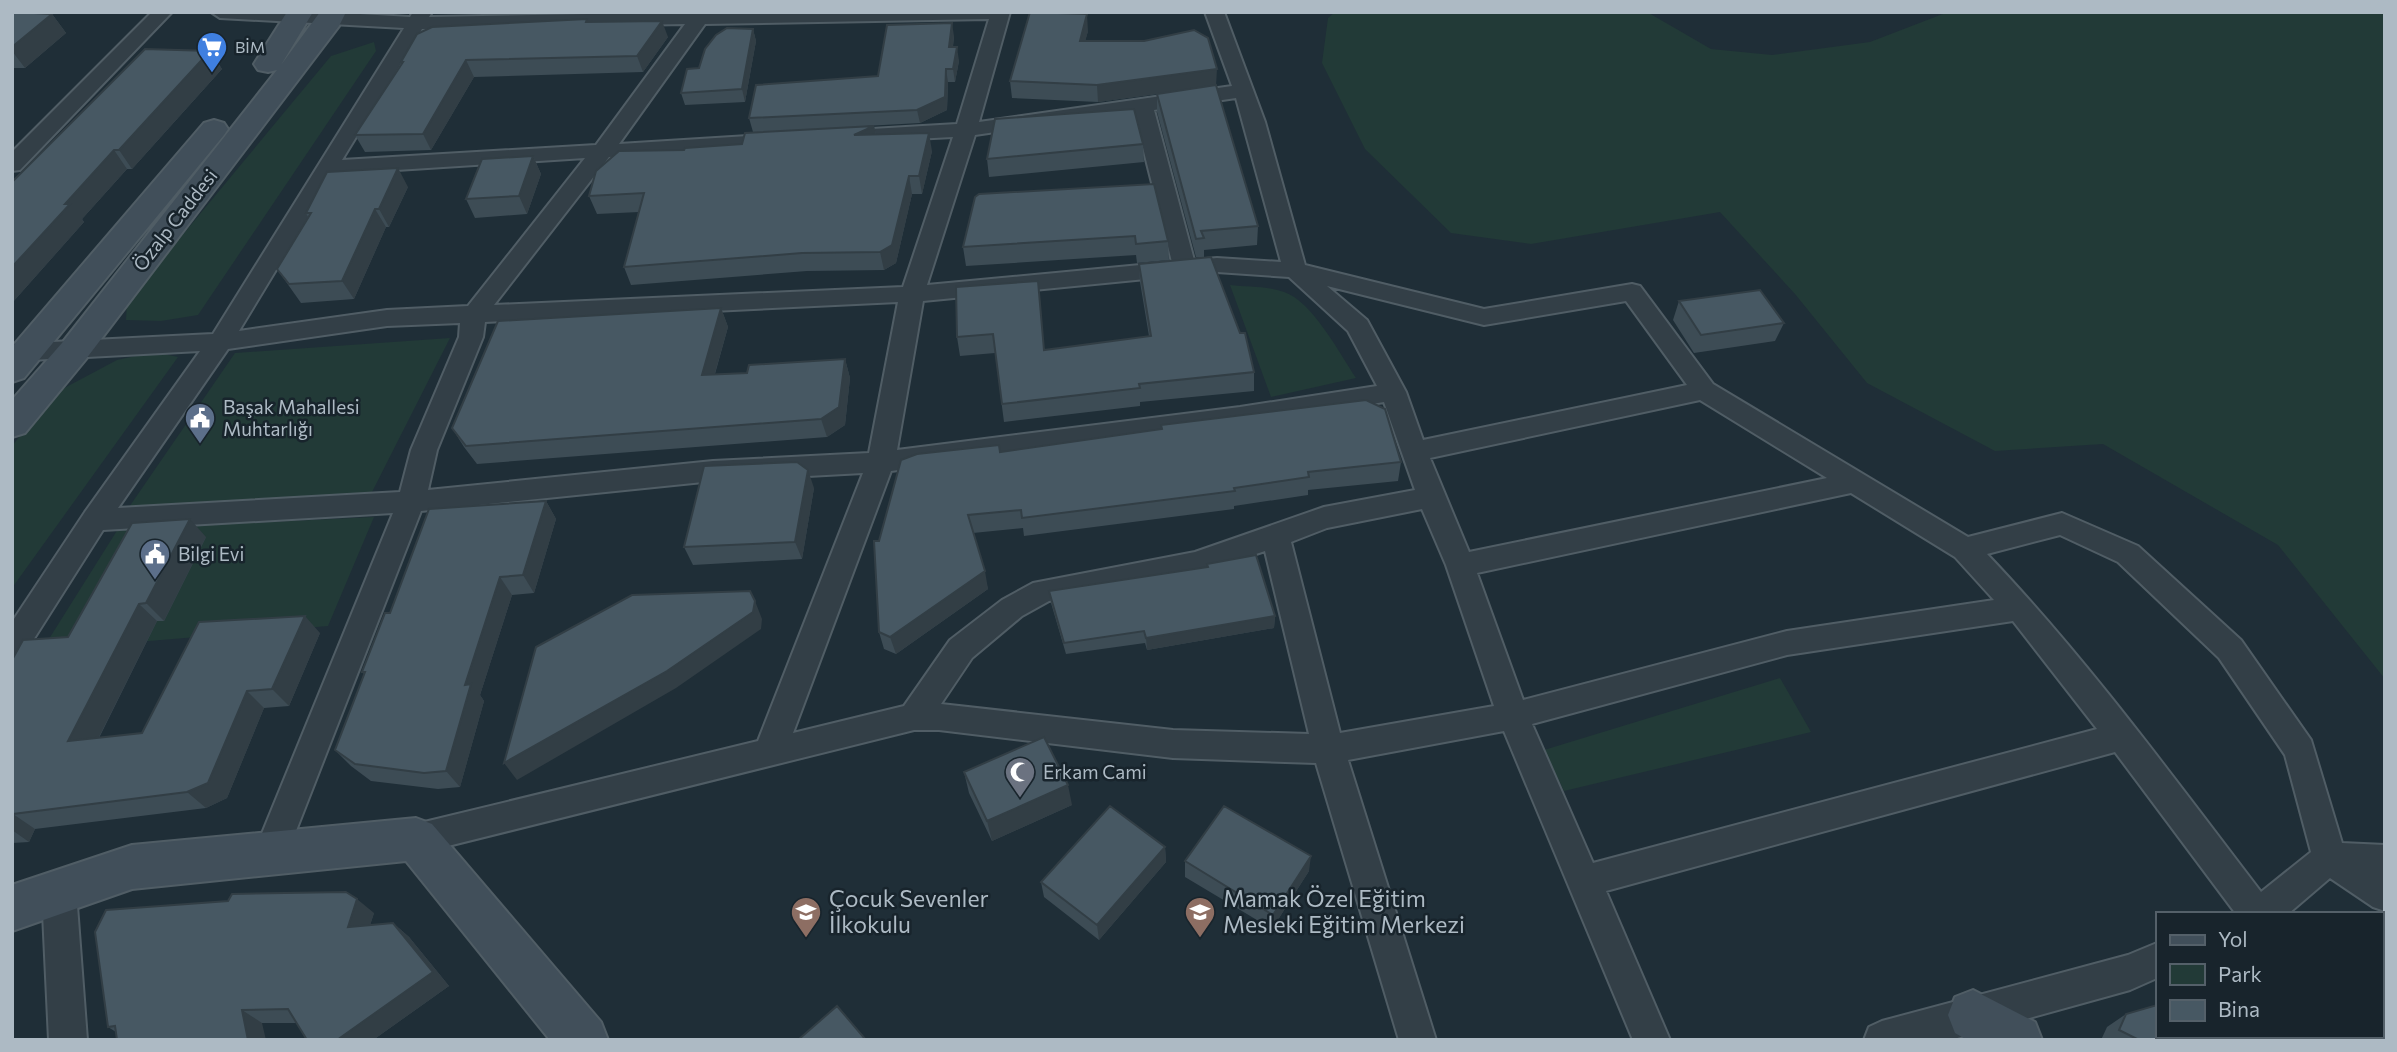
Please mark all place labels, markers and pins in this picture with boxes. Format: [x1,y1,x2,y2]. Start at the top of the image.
supermarket icon: BİM [195,30,229,74]
place label: BİM [235,37,265,56]
place label: Başak Mahallesi Muhtarlığı [223,395,360,440]
public building icon: Başak Mahallesi Muhtarlığı [183,401,217,445]
public building icon: Bilgi Evi [138,537,172,581]
place label: Bilgi Evi [178,542,244,565]
mosque icon: Erkam Cami [1003,755,1037,799]
place label: Erkam Cami [1043,760,1147,783]
place label: Çocuk Sevenler İlkokulu [829,884,989,938]
place label: Mamak Özel Eğitim Mesleki Eğitim Merkezi [1223,884,1465,938]
school or university icon: Çocuk Sevenler İlkokulu [789,895,823,939]
school or university icon: Mamak Özel Eğitim Mesleki Eğitim Merkezi [1183,895,1217,939]

